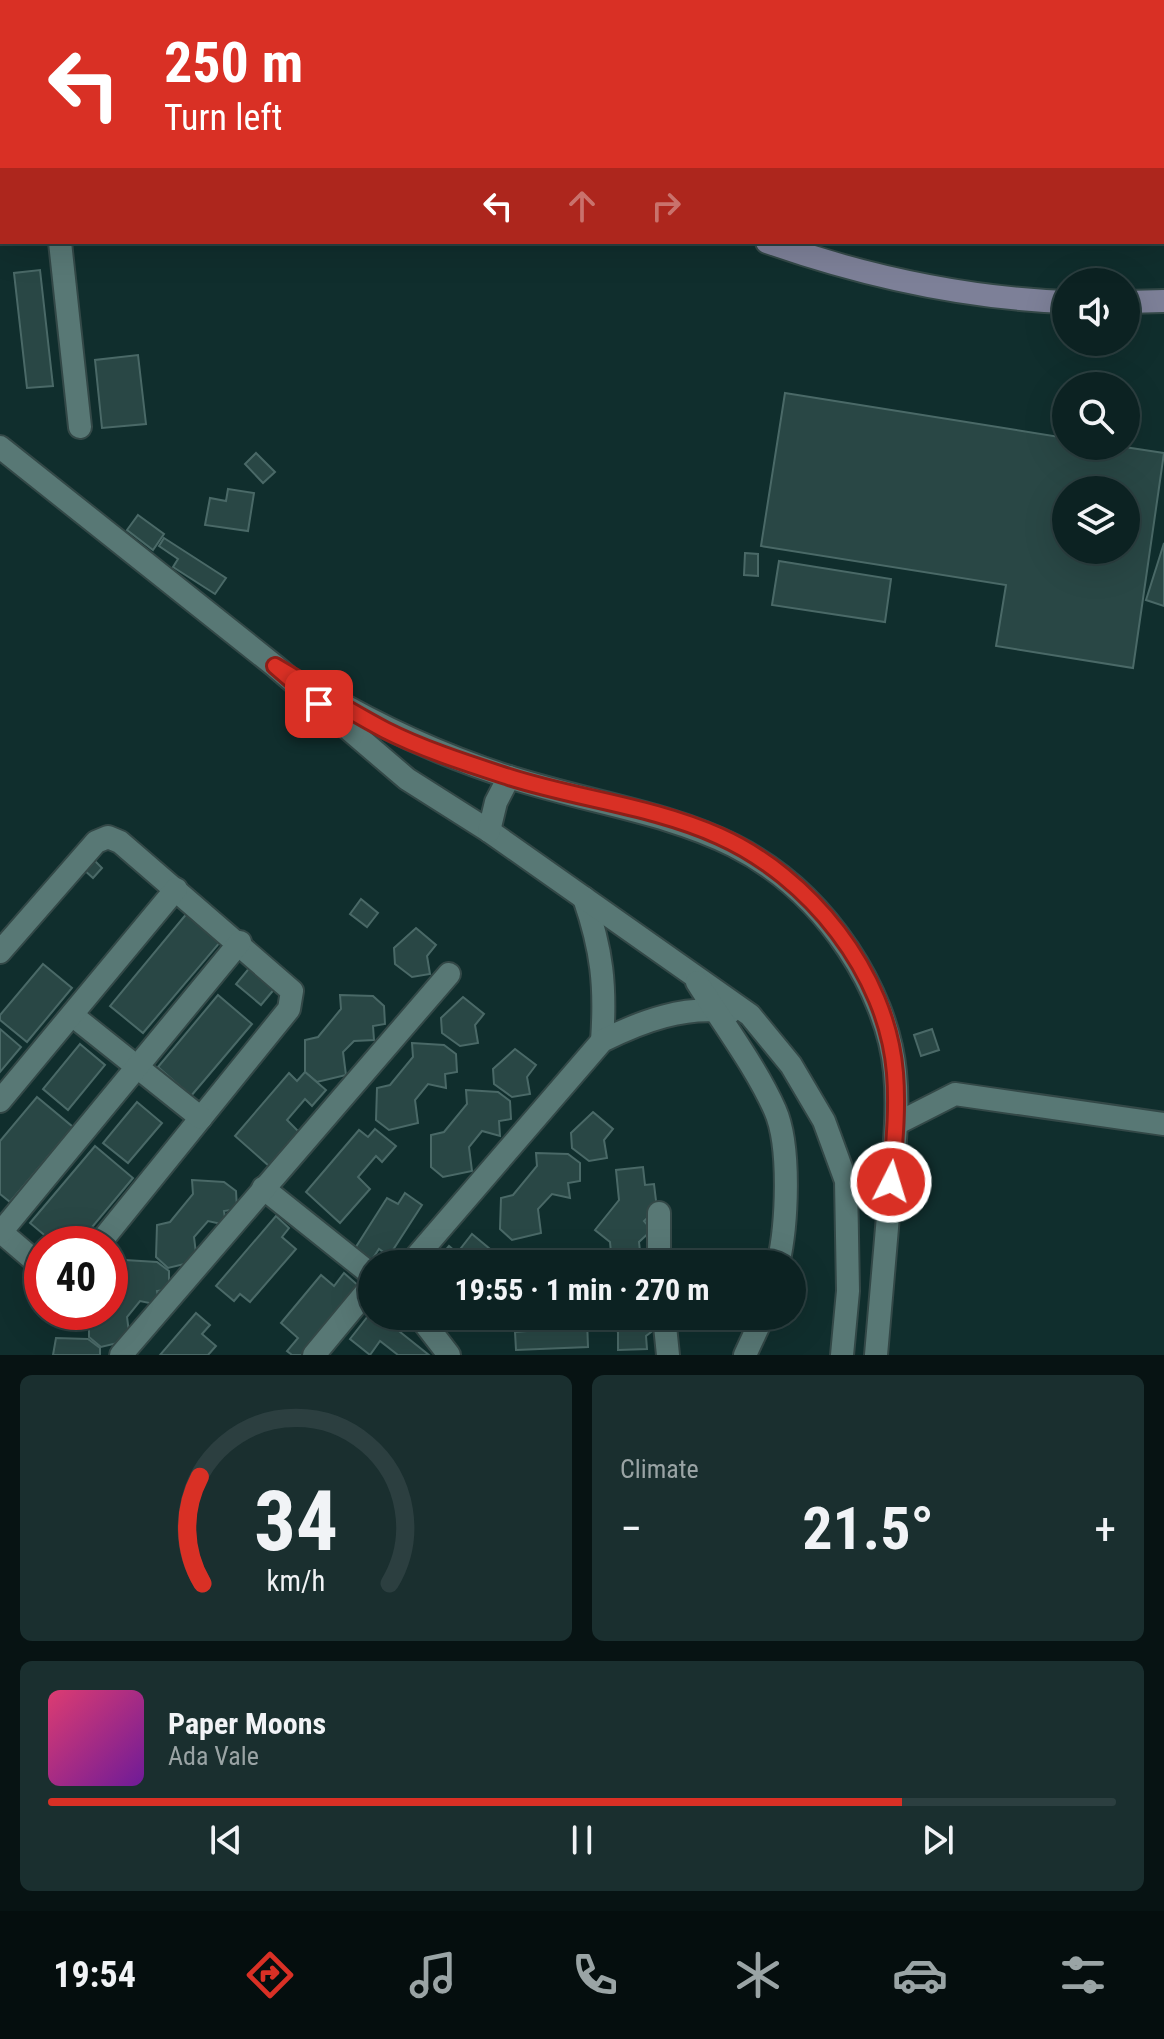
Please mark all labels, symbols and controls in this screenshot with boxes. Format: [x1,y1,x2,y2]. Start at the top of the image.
text: 250 m [164,30,303,96]
icon: left [32,32,136,136]
text: Turn left [164,97,282,139]
icon: left [476,184,520,228]
icon: ahead [560,184,604,228]
icon: right [644,184,688,228]
map controls [1052,268,1140,564]
button: sound [1052,268,1140,356]
button: search [1052,372,1140,460]
button: layers [1052,476,1140,564]
pin [285,670,353,738]
icon: arrive [297,682,341,726]
position arrow [849,1140,933,1224]
speed limit sign: 40 [24,1226,128,1330]
text: 19:55 · 1 min · 270 m [455,1272,709,1307]
text: Climate [620,1454,699,1484]
text: 34 [254,1473,338,1570]
text: 21.5° [802,1493,934,1564]
text: − [620,1503,642,1555]
text: + [1094,1503,1116,1555]
text: km/h [267,1564,325,1598]
text: Paper Moons [168,1706,326,1741]
text: Ada Vale [168,1741,259,1771]
icon: previous [204,1818,248,1862]
icon: pause [560,1818,604,1862]
icon: next [916,1818,960,1862]
icon: directions [242,1947,298,2003]
icon: music [405,1947,461,2003]
icon: phone [567,1947,623,2003]
icon: climate [730,1947,786,2003]
icon: car [892,1947,948,2003]
icon: filters [1055,1947,1111,2003]
text: 19:54 [53,1954,136,1996]

